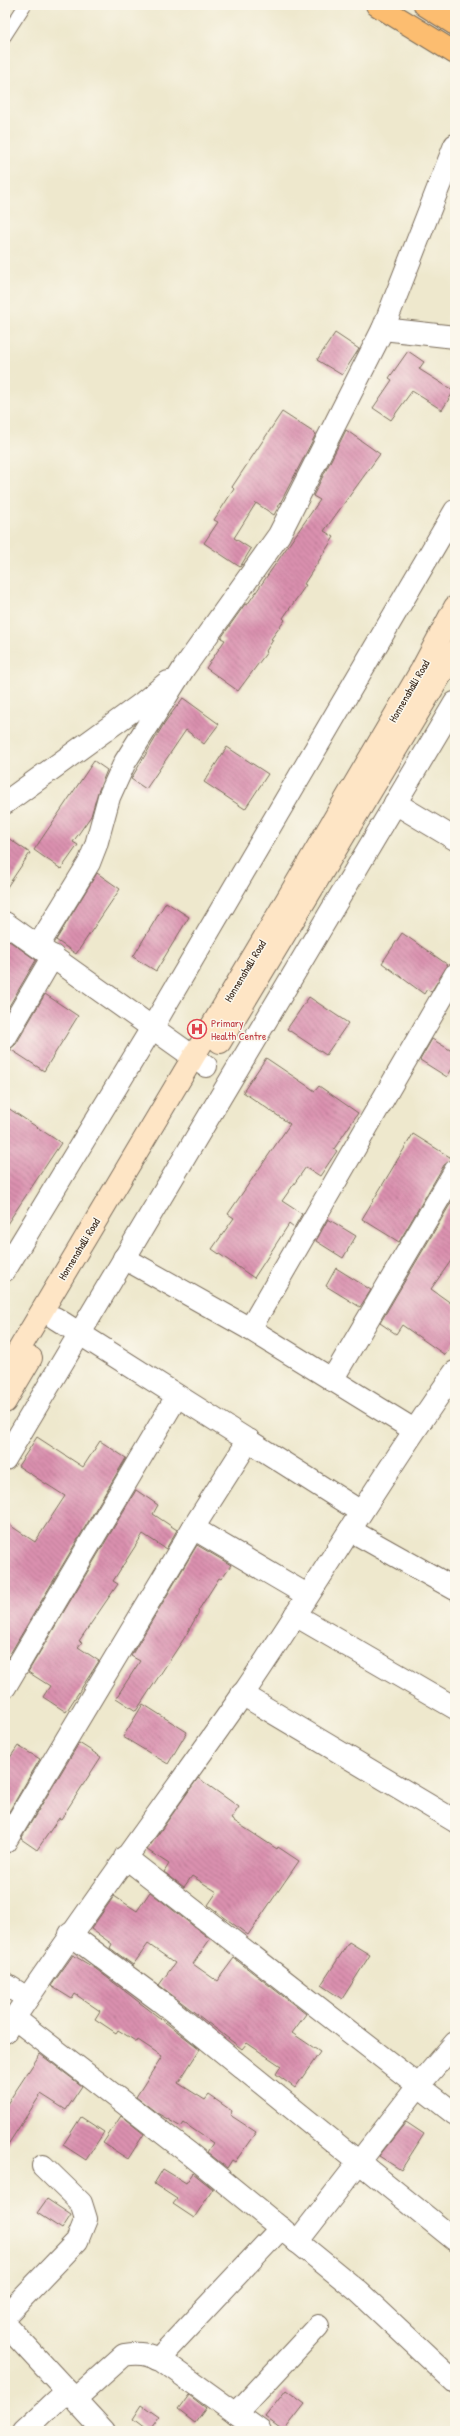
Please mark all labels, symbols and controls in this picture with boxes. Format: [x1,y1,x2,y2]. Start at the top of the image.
street label: Honnenahalli Road [385,657,433,725]
street label: Honnenahalli Road [221,937,269,1005]
place label: Primary Health Centre [211,1016,267,1043]
hospital icon: Primary Health Centre [186,1018,208,1040]
street label: Honnenahalli Road [55,1215,103,1283]

